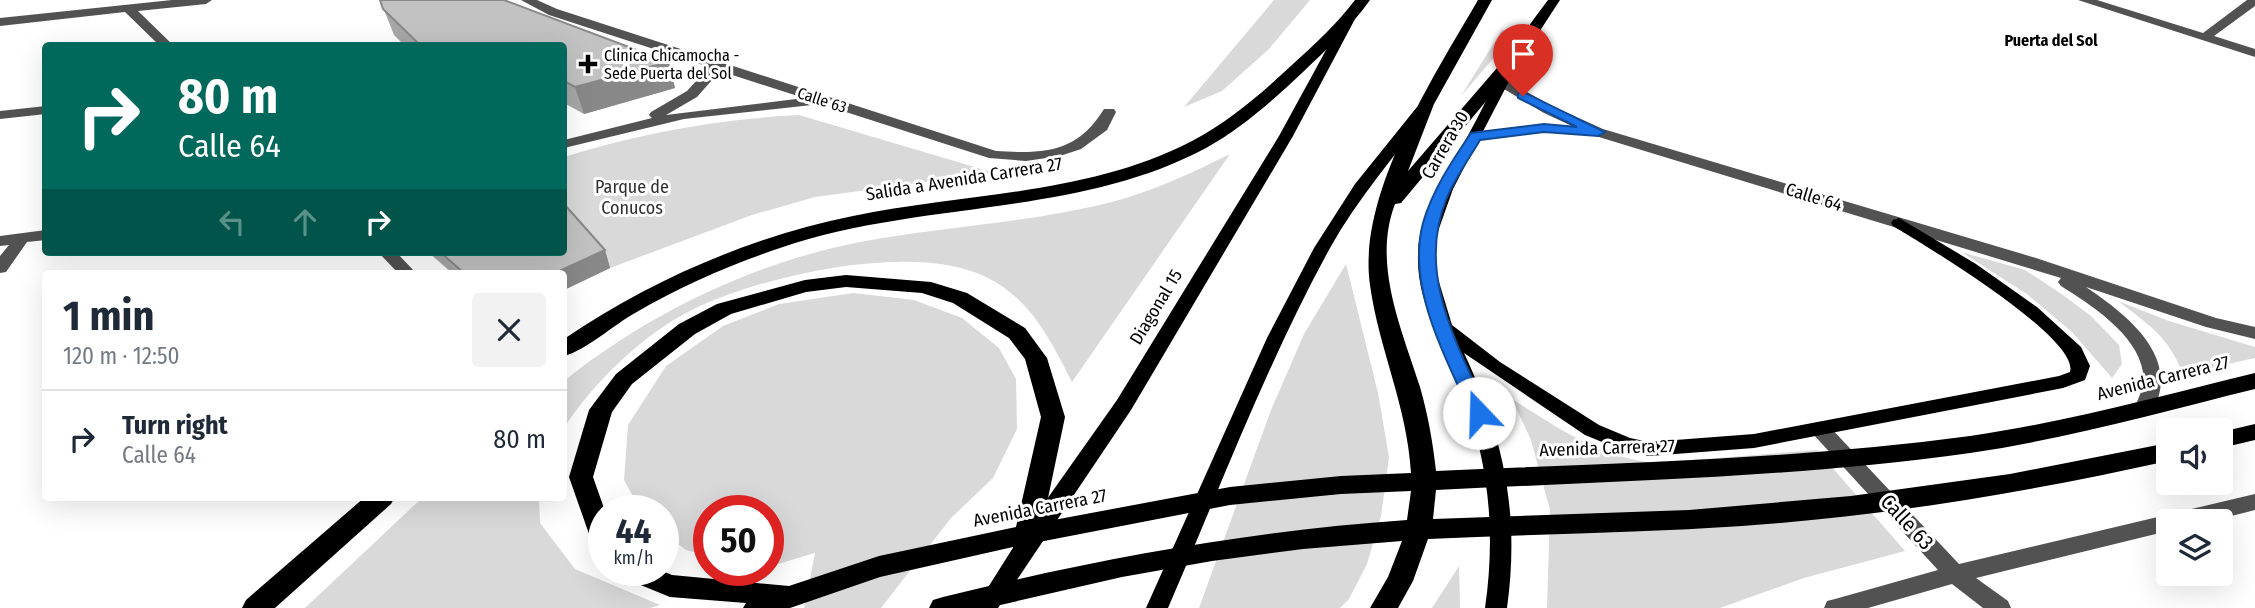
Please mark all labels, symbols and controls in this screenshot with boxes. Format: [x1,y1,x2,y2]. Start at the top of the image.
pin [1493,24,1553,96]
district label: Puerta del Sol [2004,31,2098,50]
icon: arrive [1504,35,1542,73]
place label: Clinica Chicamocha - Sede Puerta del Sol [604,46,740,83]
marker: Clinica Chicamocha - Sede Puerta del Sol [578,54,598,74]
text: 80 m [178,67,278,126]
icon: right [63,70,154,161]
street label: Calle 63 [795,83,849,117]
street label: Carrera 30 [1417,107,1473,183]
text: Calle 64 [178,127,281,165]
street label: Salida a Avenida Carrera 27 [864,153,1064,205]
park label: Parque de Conucos [595,176,669,219]
street label: Calle 64 [1783,178,1845,216]
icon: left [213,203,251,241]
icon: ahead [286,203,324,241]
icon: right [359,203,397,241]
street label: Diagonal 15 [1125,265,1187,349]
text: 1 min [63,291,154,341]
button: close [472,293,546,367]
text: 120 m · 12:50 [63,342,180,370]
street label: Avenida Carrera 27 [2095,351,2231,405]
position arrow [1442,376,1516,450]
text: Turn right [122,410,228,441]
map controls [2156,418,2233,586]
button: sound [2156,418,2233,495]
icon: right [63,420,101,458]
text: 80 m [493,424,546,455]
street label: Avenida Carrera 27 [1539,435,1675,461]
text: Calle 64 [122,441,196,469]
street label: Avenida Carrera 27 [971,484,1109,532]
street label: Calle 63 [1875,489,1939,555]
speed limit sign: 50 [693,495,784,586]
button: layers [2156,509,2233,586]
text: 44 [616,510,651,552]
text: km/h [613,547,654,569]

